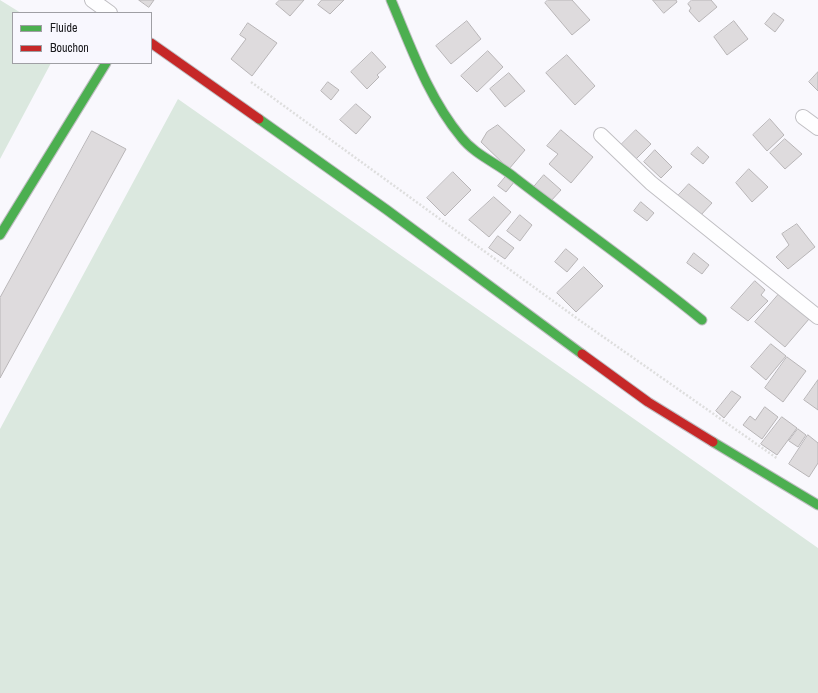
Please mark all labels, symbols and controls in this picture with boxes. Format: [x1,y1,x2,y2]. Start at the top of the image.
legend [12,12,152,64]
text: Fluide [50,20,77,36]
text: Bouchon [50,40,89,56]

